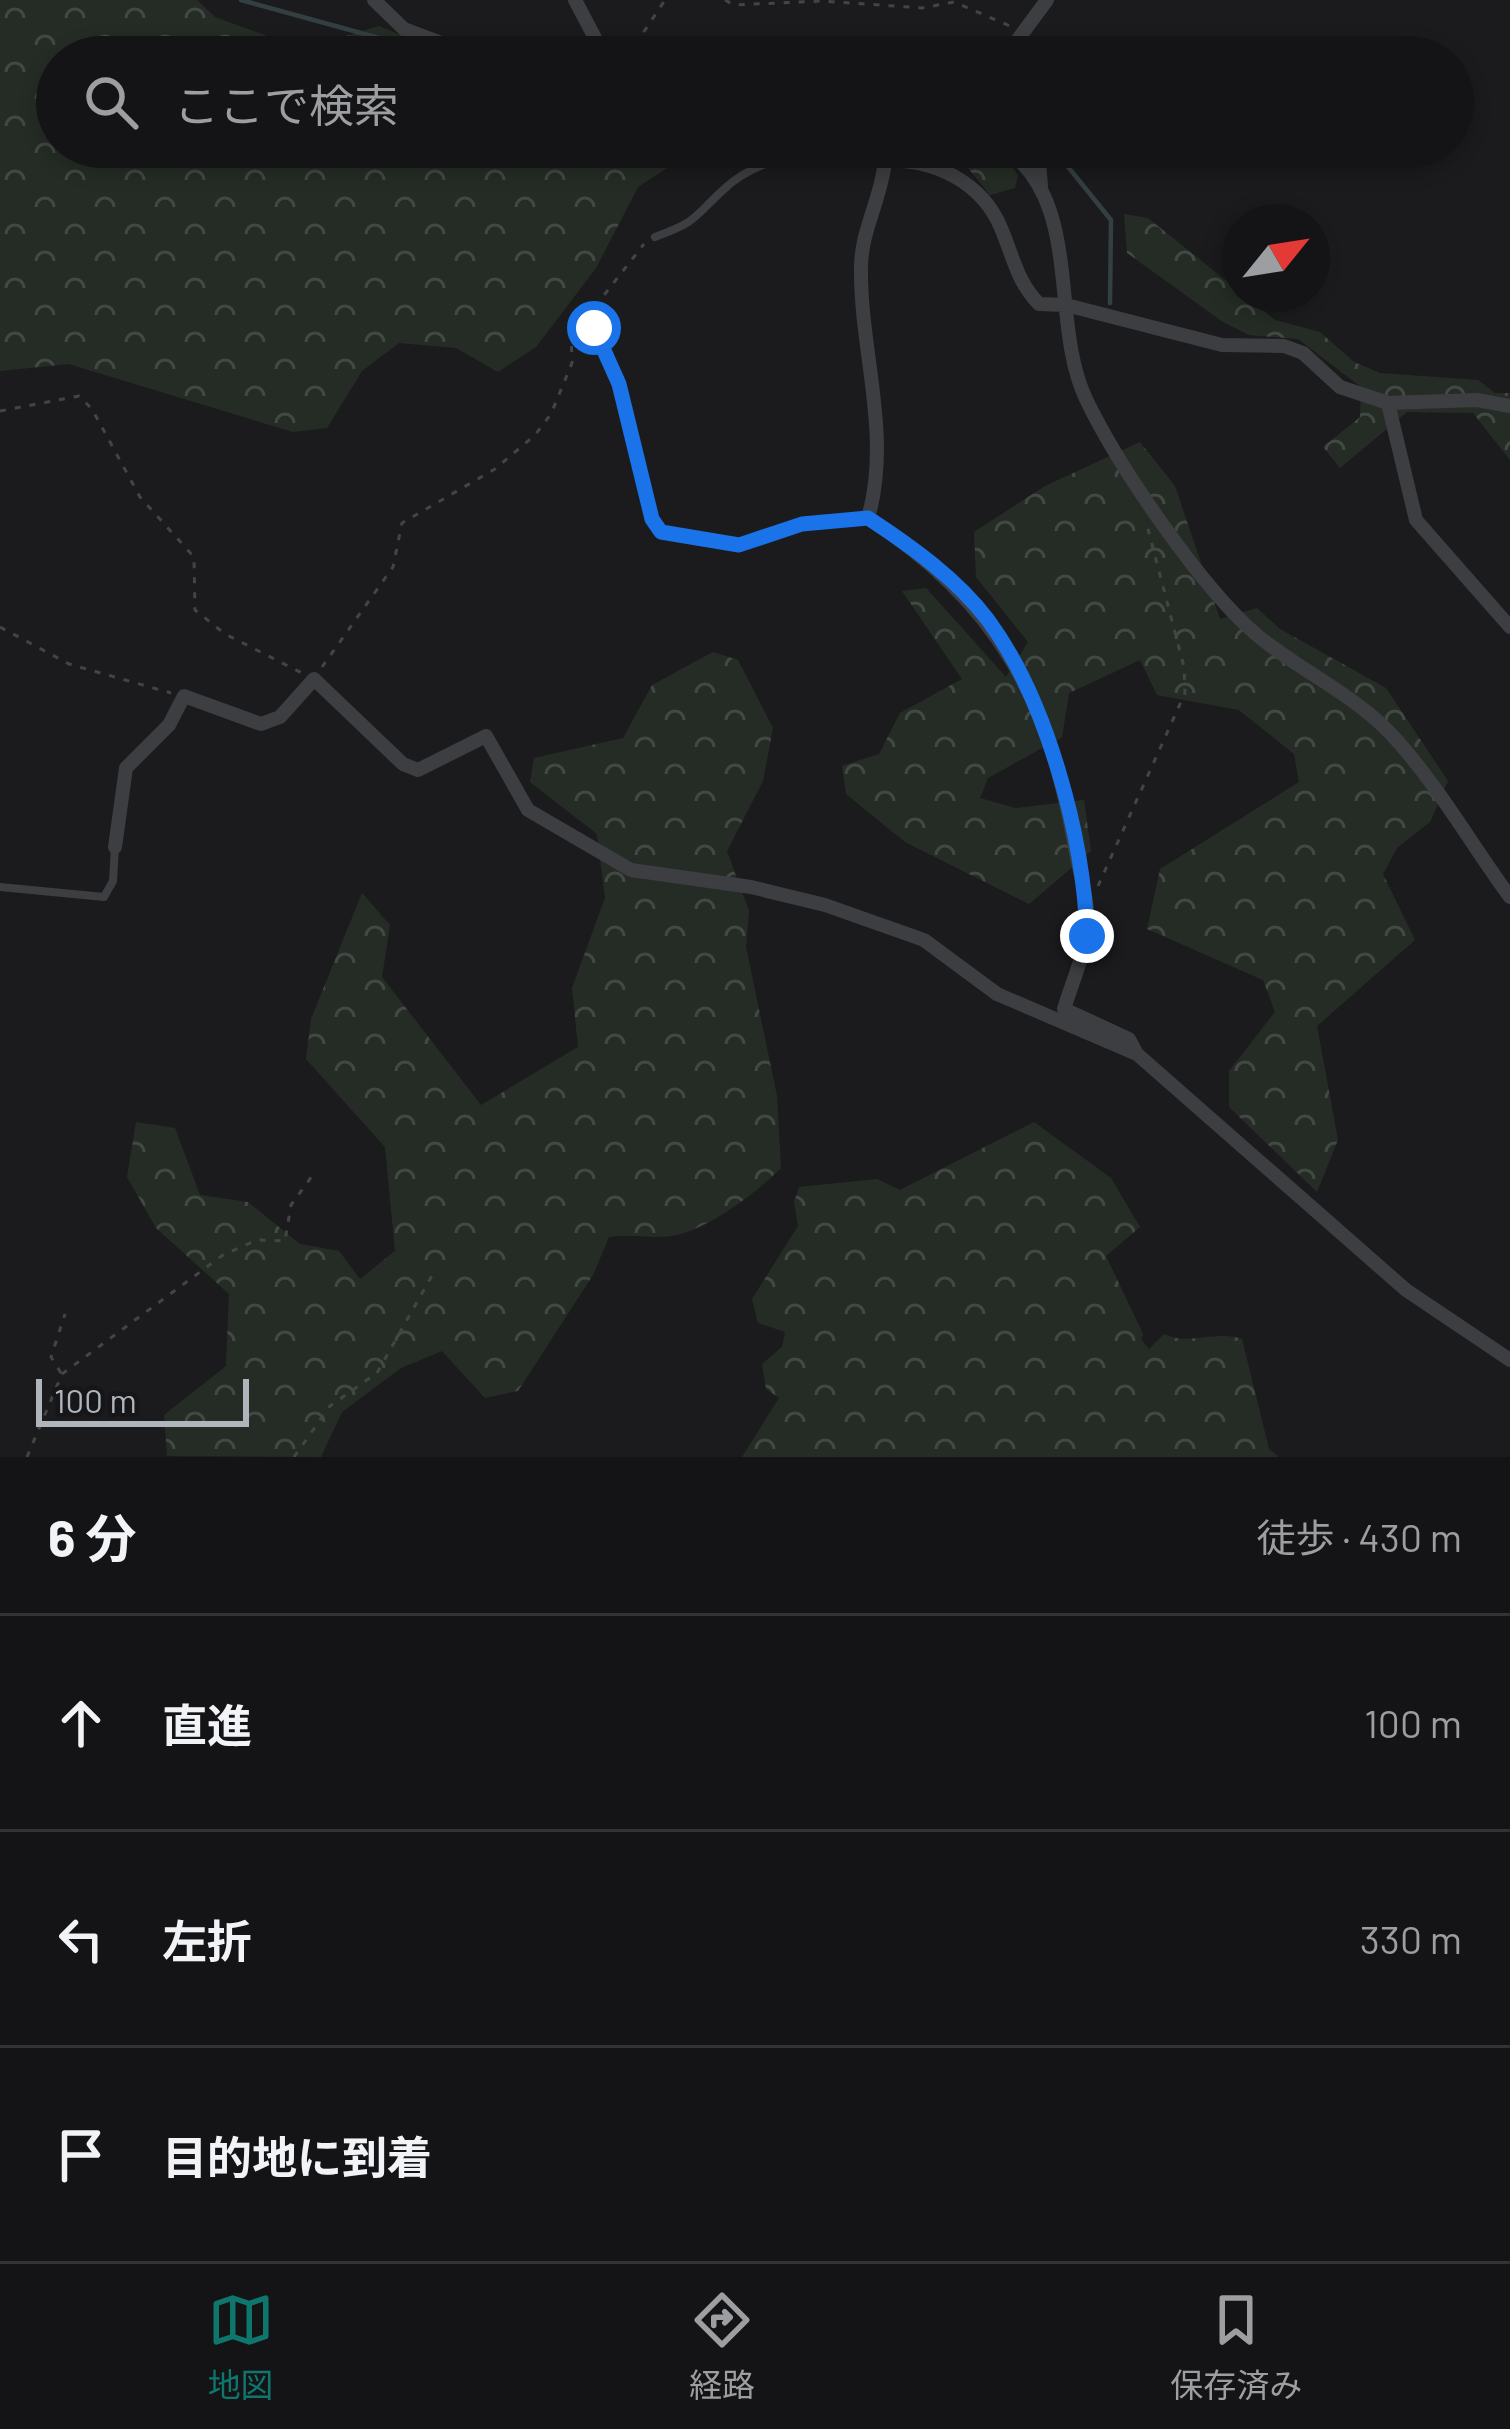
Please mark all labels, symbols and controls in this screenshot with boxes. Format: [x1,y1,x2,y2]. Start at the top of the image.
search box [36,36,1474,168]
icon: search [78,69,144,135]
text: ここで検索 [174,77,399,131]
north arrow [1222,204,1330,312]
route start [567,301,621,355]
route end [1060,909,1114,963]
scale bar [36,1373,249,1426]
text: 100 m [54,1380,137,1420]
text: 6 分 [48,1506,137,1567]
text: 徒歩 · 430 m [1257,1513,1462,1560]
icon: ahead [48,1690,114,1756]
text: 直進 [162,1697,252,1751]
text: 100 m [1364,1699,1462,1746]
icon: left [48,1906,114,1972]
text: 左折 [162,1913,252,1967]
text: 330 m [1360,1915,1462,1962]
icon: arrive [48,2122,114,2188]
text: 目的地に到着 [162,2129,432,2183]
tab: 地図 [208,2287,274,2407]
tab: 経路 [689,2287,755,2407]
tab: 保存済み [1170,2287,1302,2407]

